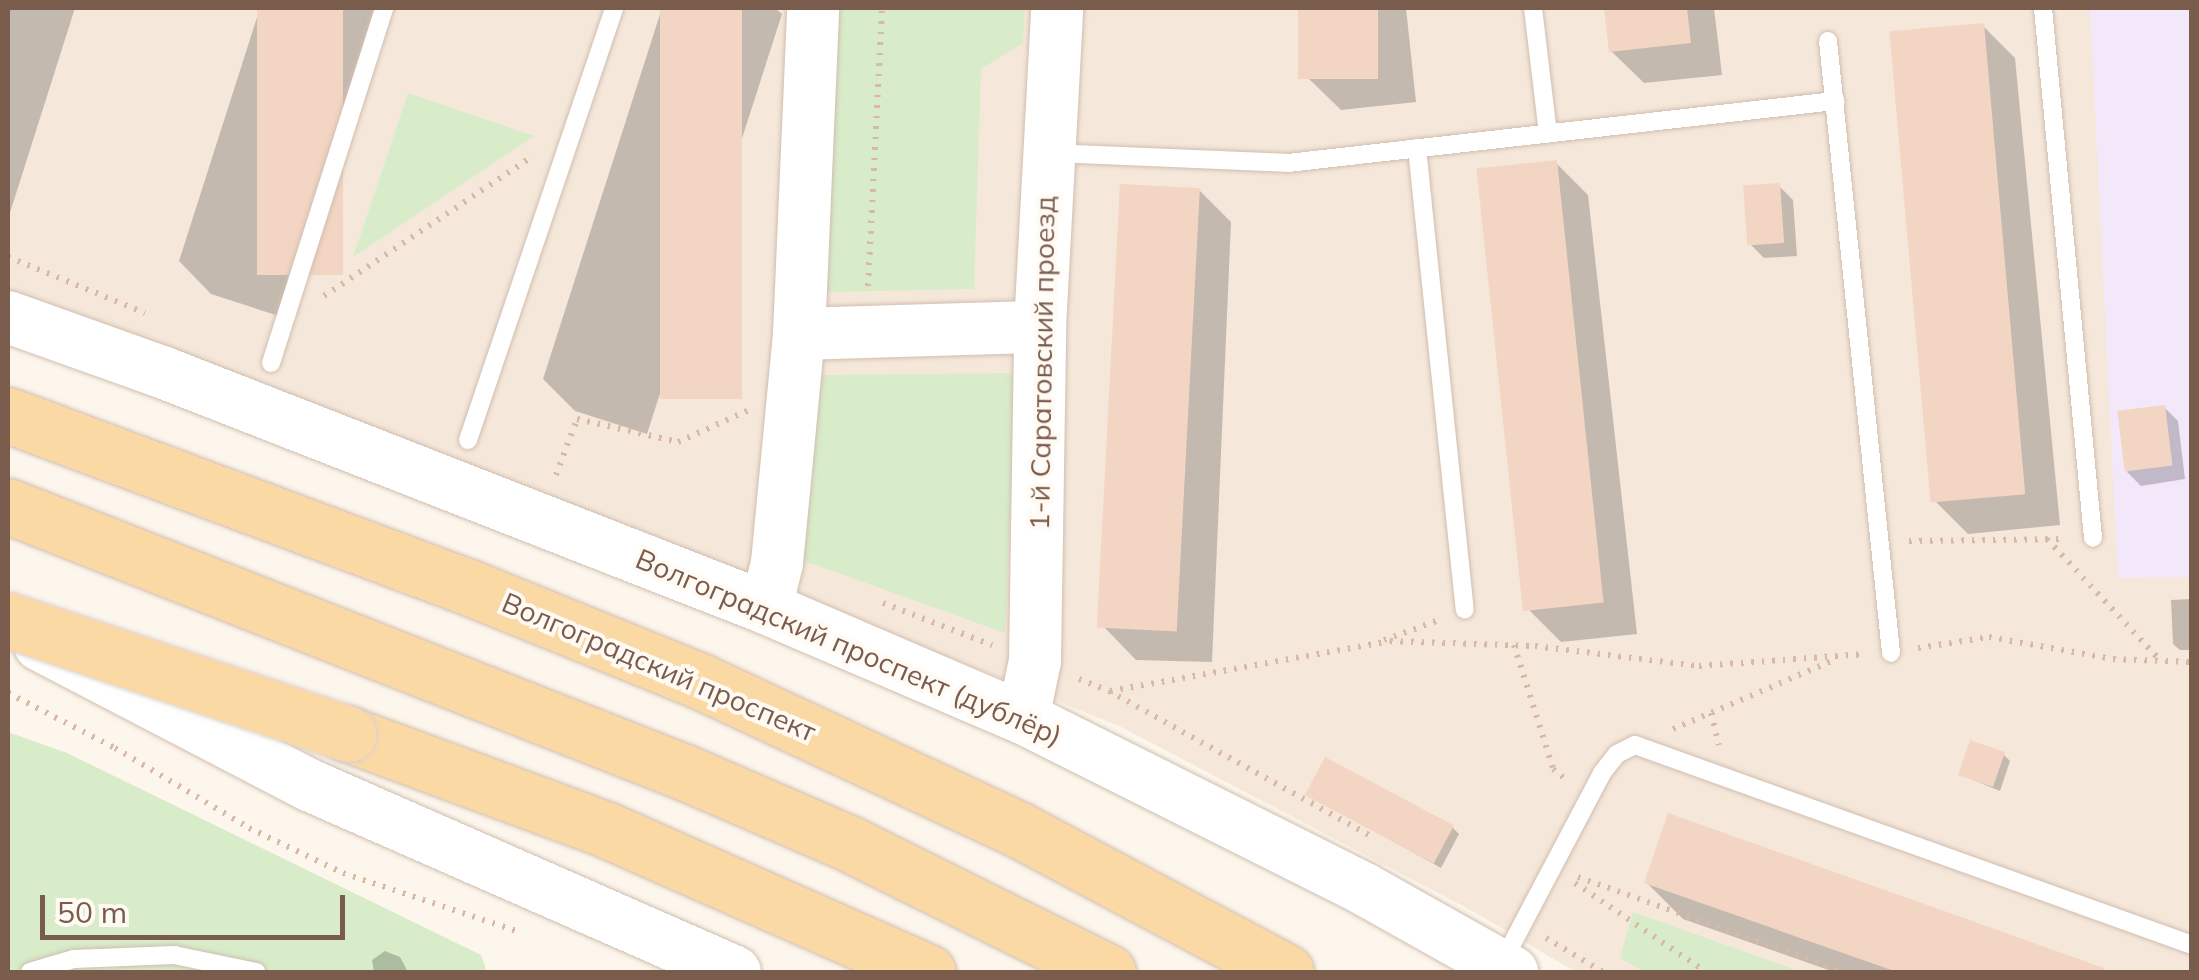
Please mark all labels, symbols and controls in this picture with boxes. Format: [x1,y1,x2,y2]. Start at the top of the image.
street label: 1-й Саратовский проезд [1022,196,1062,530]
street label: Волгоградский проспект (дублёр) [631,542,1067,752]
street label: Волгоградский проспект [497,586,821,748]
scale bar [45,875,350,937]
text: 50 m [57,893,127,931]

